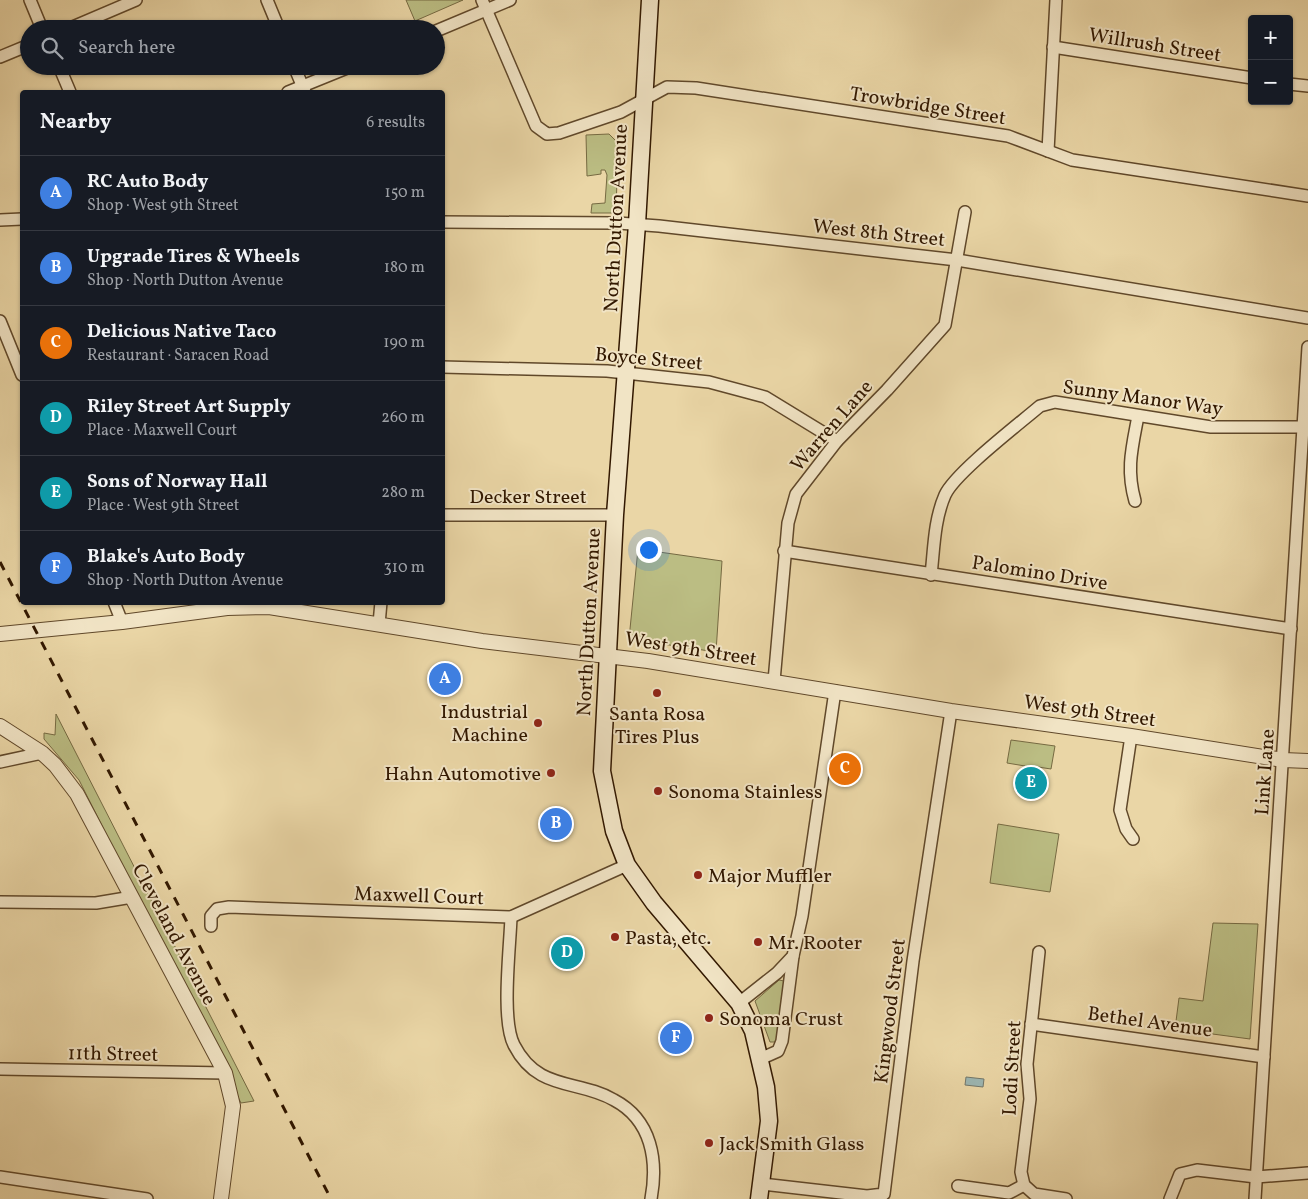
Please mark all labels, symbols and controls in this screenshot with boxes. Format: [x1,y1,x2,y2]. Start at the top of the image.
map controls [1248,15,1293,105]
button: + [1248,15,1293,60]
search box [20,20,445,75]
street label: Willrush Street [1086,22,1223,70]
icon: search [38,34,66,62]
text: Search here [78,35,175,61]
button: − [1248,60,1293,105]
street label: Trowbridge Street [847,81,1008,133]
text: Nearby [40,108,111,137]
text: 6 results [366,112,425,134]
street label: North Dutton Avenue [598,123,636,313]
text: RC Auto Body [87,169,208,195]
text: A [50,182,62,204]
text: 150 m [384,182,425,204]
text: Shop · West 9th Street [87,195,239,217]
street label: West 8th Street [811,213,946,255]
text: Upgrade Tires & Wheels [87,244,300,270]
text: B [51,257,61,279]
text: 180 m [384,257,425,279]
text: Shop · North Dutton Avenue [87,270,283,292]
text: Delicious Native Taco [87,319,276,345]
text: C [51,332,61,354]
text: 190 m [383,332,425,354]
street label: Boyce Street [594,341,704,379]
text: Restaurant · Saracen Road [87,345,269,367]
street label: Warren Lane [785,374,880,478]
street label: Sunny Manor Way [1061,374,1225,424]
text: Riley Street Art Supply [87,394,291,420]
text: D [50,407,62,429]
text: 260 m [381,407,425,429]
text: Place · Maxwell Court [87,420,237,442]
text: Sons of Norway Hall [87,469,268,495]
text: E [51,482,61,504]
text: 280 m [381,482,425,504]
street label: Decker Street [469,484,587,512]
text: Place · West 9th Street [87,495,239,517]
street label: North Dutton Avenue [571,527,609,717]
your location [636,537,662,563]
text: Blake's Auto Body [87,544,245,570]
street label: Palomino Drive [970,549,1110,599]
text: F [51,557,61,579]
text: 310 m [384,557,425,579]
text: Shop · North Dutton Avenue [87,570,283,592]
street label: West 9th Street [623,626,759,674]
pin: A [429,660,461,698]
marker: Santa Rosa Tires Plus [651,687,663,699]
street label: West 9th Street [1022,689,1158,735]
place label: Industrial Machine [441,699,528,750]
place label: Santa Rosa Tires Plus [609,701,705,752]
marker: Industrial Machine [532,717,544,729]
street label: Link Lane [1249,728,1283,816]
pin: C [829,750,861,788]
place label: Hahn Automotive [384,761,541,789]
pin: E [1015,764,1047,802]
marker: Hahn Automotive [545,767,557,779]
place label: Sonoma Stainless [668,779,822,807]
marker: Sonoma Stainless [652,785,664,797]
pin: B [540,805,572,843]
street label: Cleveland Avenue [124,859,222,1011]
place label: Major Muffler [708,863,832,891]
marker: Major Muffler [692,869,704,881]
street label: Maxwell Court [354,881,484,913]
place label: Pasta, etc. [625,925,711,953]
place label: Mr. Rooter [768,930,862,958]
marker: Pasta, etc. [609,931,621,943]
pin: D [551,934,583,972]
marker: Mr. Rooter [752,936,764,948]
street label: Kingwood Street [868,937,914,1085]
street label: Bethel Avenue [1086,1000,1214,1046]
place label: Sonoma Crust [719,1006,843,1034]
marker: Sonoma Crust [703,1012,715,1024]
pin: F [660,1019,692,1057]
street label: Lodi Street [997,1020,1029,1117]
street label: 11th Street [67,1040,159,1070]
place label: Jack Smith Glass [719,1131,864,1159]
marker: Jack Smith Glass [703,1137,715,1149]

